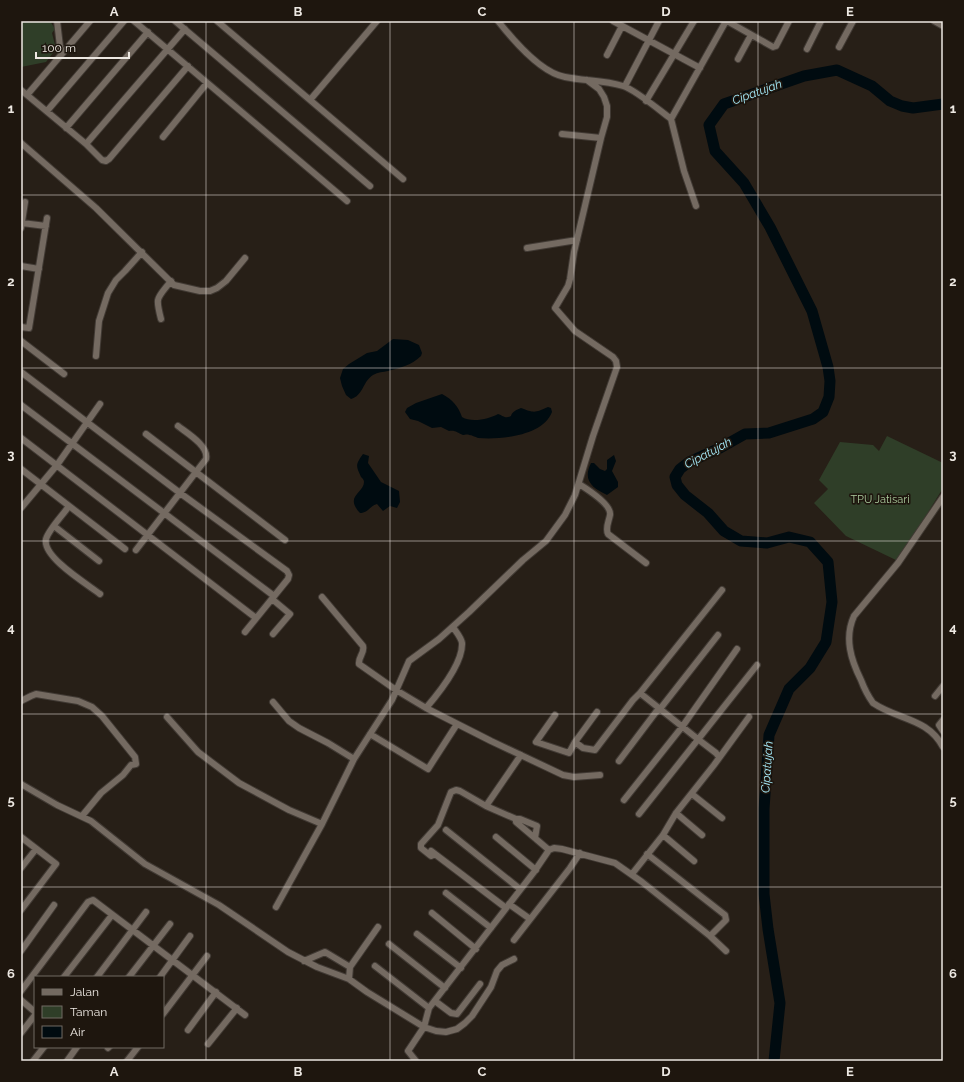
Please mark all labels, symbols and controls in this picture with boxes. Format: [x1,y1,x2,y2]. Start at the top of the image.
text: A [110,4,119,19]
text: B [294,4,303,19]
text: C [478,4,487,19]
text: D [661,4,671,19]
text: E [846,4,854,19]
scale bar [36,34,129,60]
text: 100 m [42,41,76,55]
water label: Cipatujah [730,76,784,107]
text: 1 [8,101,15,116]
text: 1 [950,101,957,116]
text: 2 [7,274,15,289]
text: 2 [949,274,957,289]
water label: Cipatujah [682,435,734,471]
text: 3 [7,447,15,462]
text: 3 [949,447,957,462]
park label: TPU Jatisari [850,493,910,506]
text: 4 [7,620,15,635]
text: 4 [949,620,957,635]
water label: Cipatujah [758,740,776,793]
text: 5 [7,793,15,808]
text: 5 [949,793,957,808]
text: 6 [7,966,15,981]
text: 6 [949,966,957,981]
legend [34,976,164,1048]
text: Jalan [70,985,99,999]
text: Taman [70,1005,107,1019]
text: Air [70,1025,86,1039]
text: A [110,1064,119,1079]
text: B [294,1064,303,1079]
text: C [478,1064,487,1079]
text: D [661,1064,671,1079]
text: E [846,1064,854,1079]

